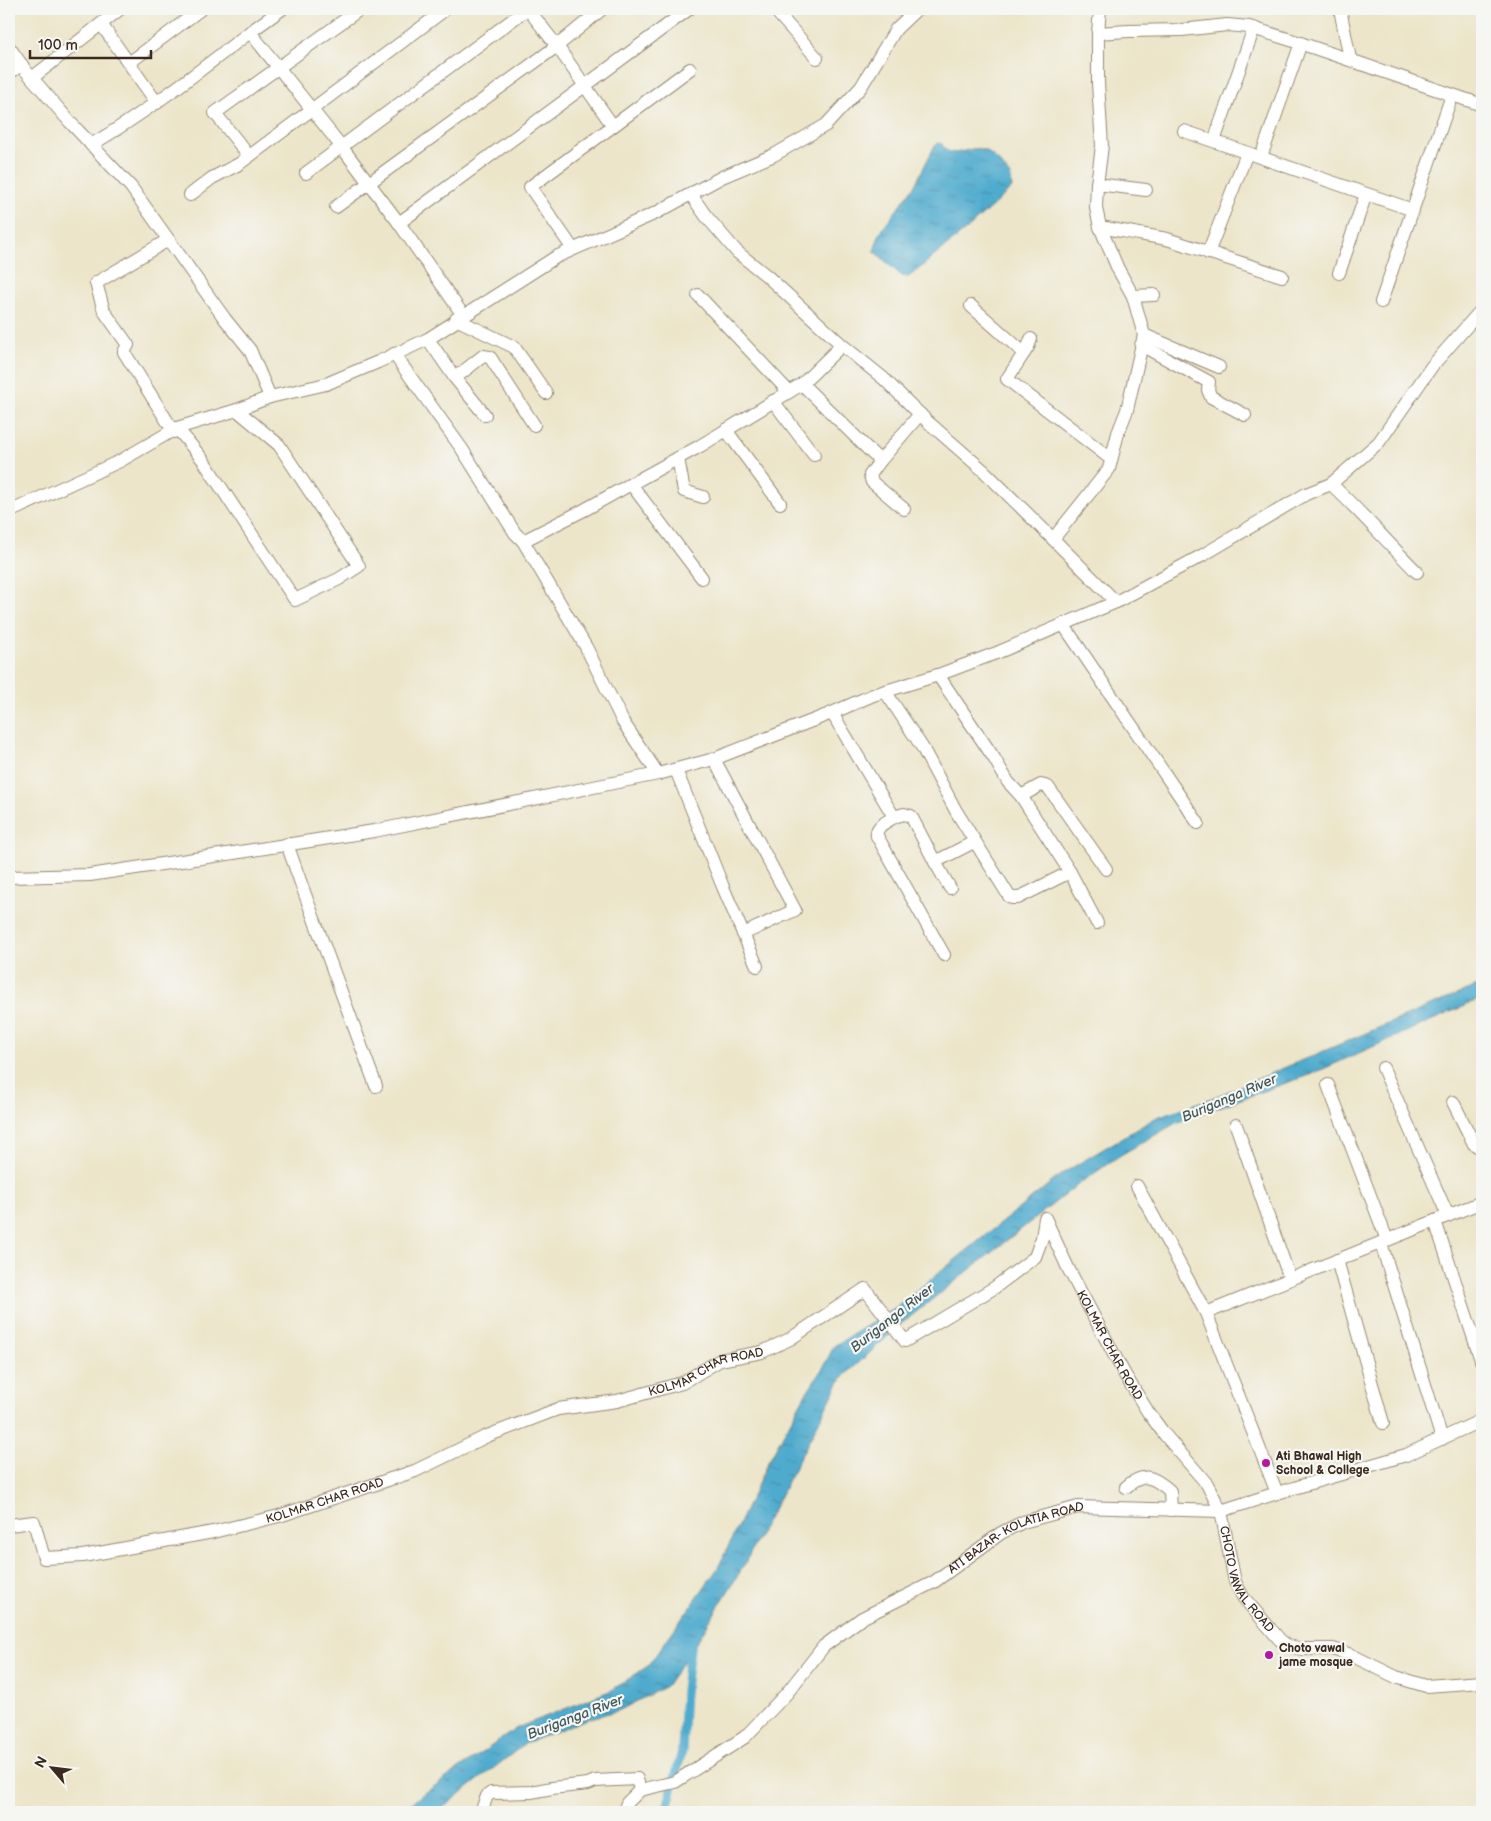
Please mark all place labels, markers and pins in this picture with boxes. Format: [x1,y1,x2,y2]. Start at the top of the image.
place label: Ati Bhawal High School & College [1275,1449,1370,1478]
marker: Ati Bhawal High School & College [1260,1457,1272,1469]
place label: Choto vawal jame mosque [1278,1641,1353,1670]
marker: Choto vawal jame mosque [1263,1649,1275,1661]

